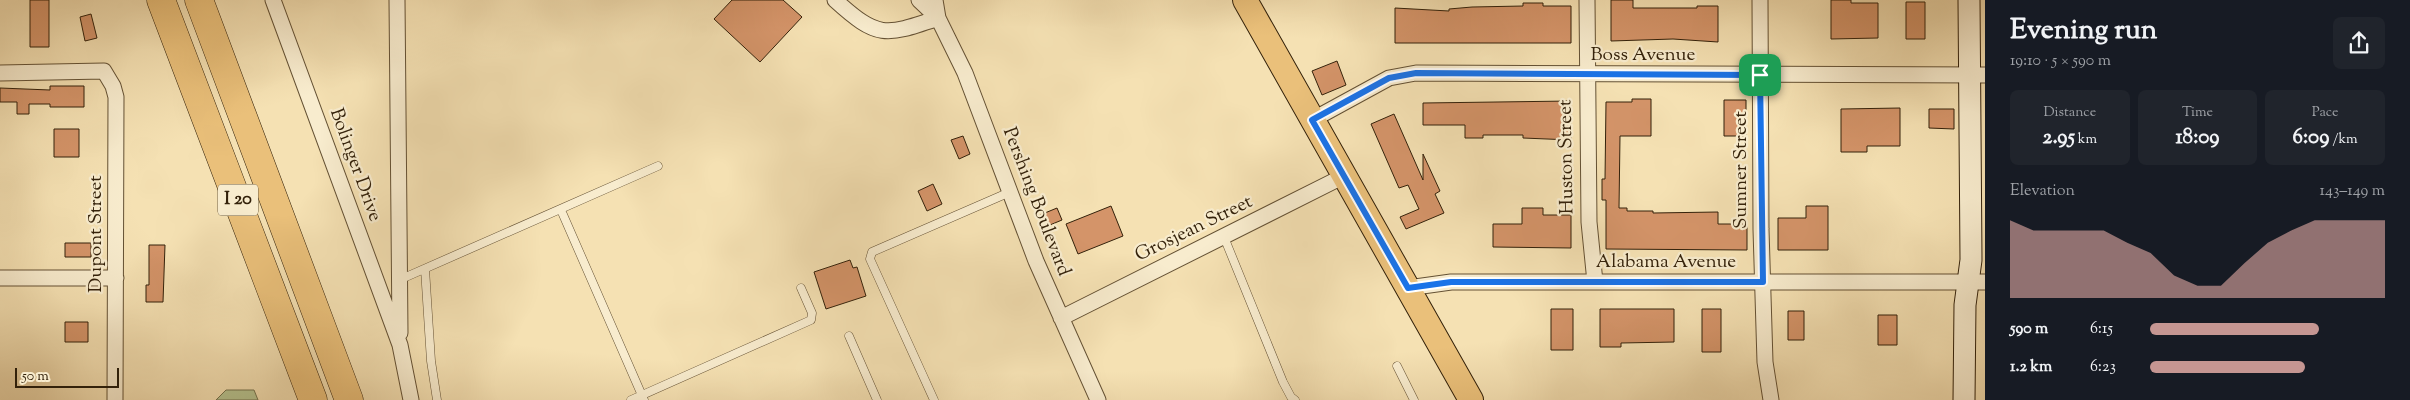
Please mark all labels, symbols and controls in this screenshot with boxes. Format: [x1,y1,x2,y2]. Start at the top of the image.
text: Evening run [2010,11,2157,51]
button: share [2333,17,2385,69]
street label: Boss Avenue [1591,42,1696,69]
text: 19:10 · 5 × 590 m [2010,50,2111,73]
pin [1739,54,1781,96]
icon: arrive [1746,61,1774,89]
street label: Huston Street [1552,99,1581,215]
text: Distance [2043,103,2096,123]
text: Time [2182,103,2213,123]
text: Pace [2312,103,2339,123]
street label: Bolinger Drive [322,105,388,226]
street label: Sumner Street [1728,110,1755,229]
text: 2.95 [2043,123,2075,153]
text: 18:09 [2175,123,2220,153]
text: 6:09 [2293,123,2329,153]
street label: Pershing Boulevard [995,124,1077,281]
text: km [2075,130,2097,150]
text: /km [2329,130,2358,150]
street label: Dupont Street [83,175,110,293]
text: Elevation [2010,180,2075,203]
text: 143–149 m [2320,180,2385,203]
road number: I 20 [218,184,258,216]
street label: Grosjean Street [1131,189,1258,269]
street label: Alabama Avenue [1596,249,1736,276]
text: 590 m [2010,318,2048,341]
text: 6:15 [2090,318,2113,341]
text: 1.2 km [2010,356,2052,379]
text: 6:23 [2090,356,2116,379]
scale bar [15,365,119,388]
text: 50 m [22,367,49,387]

